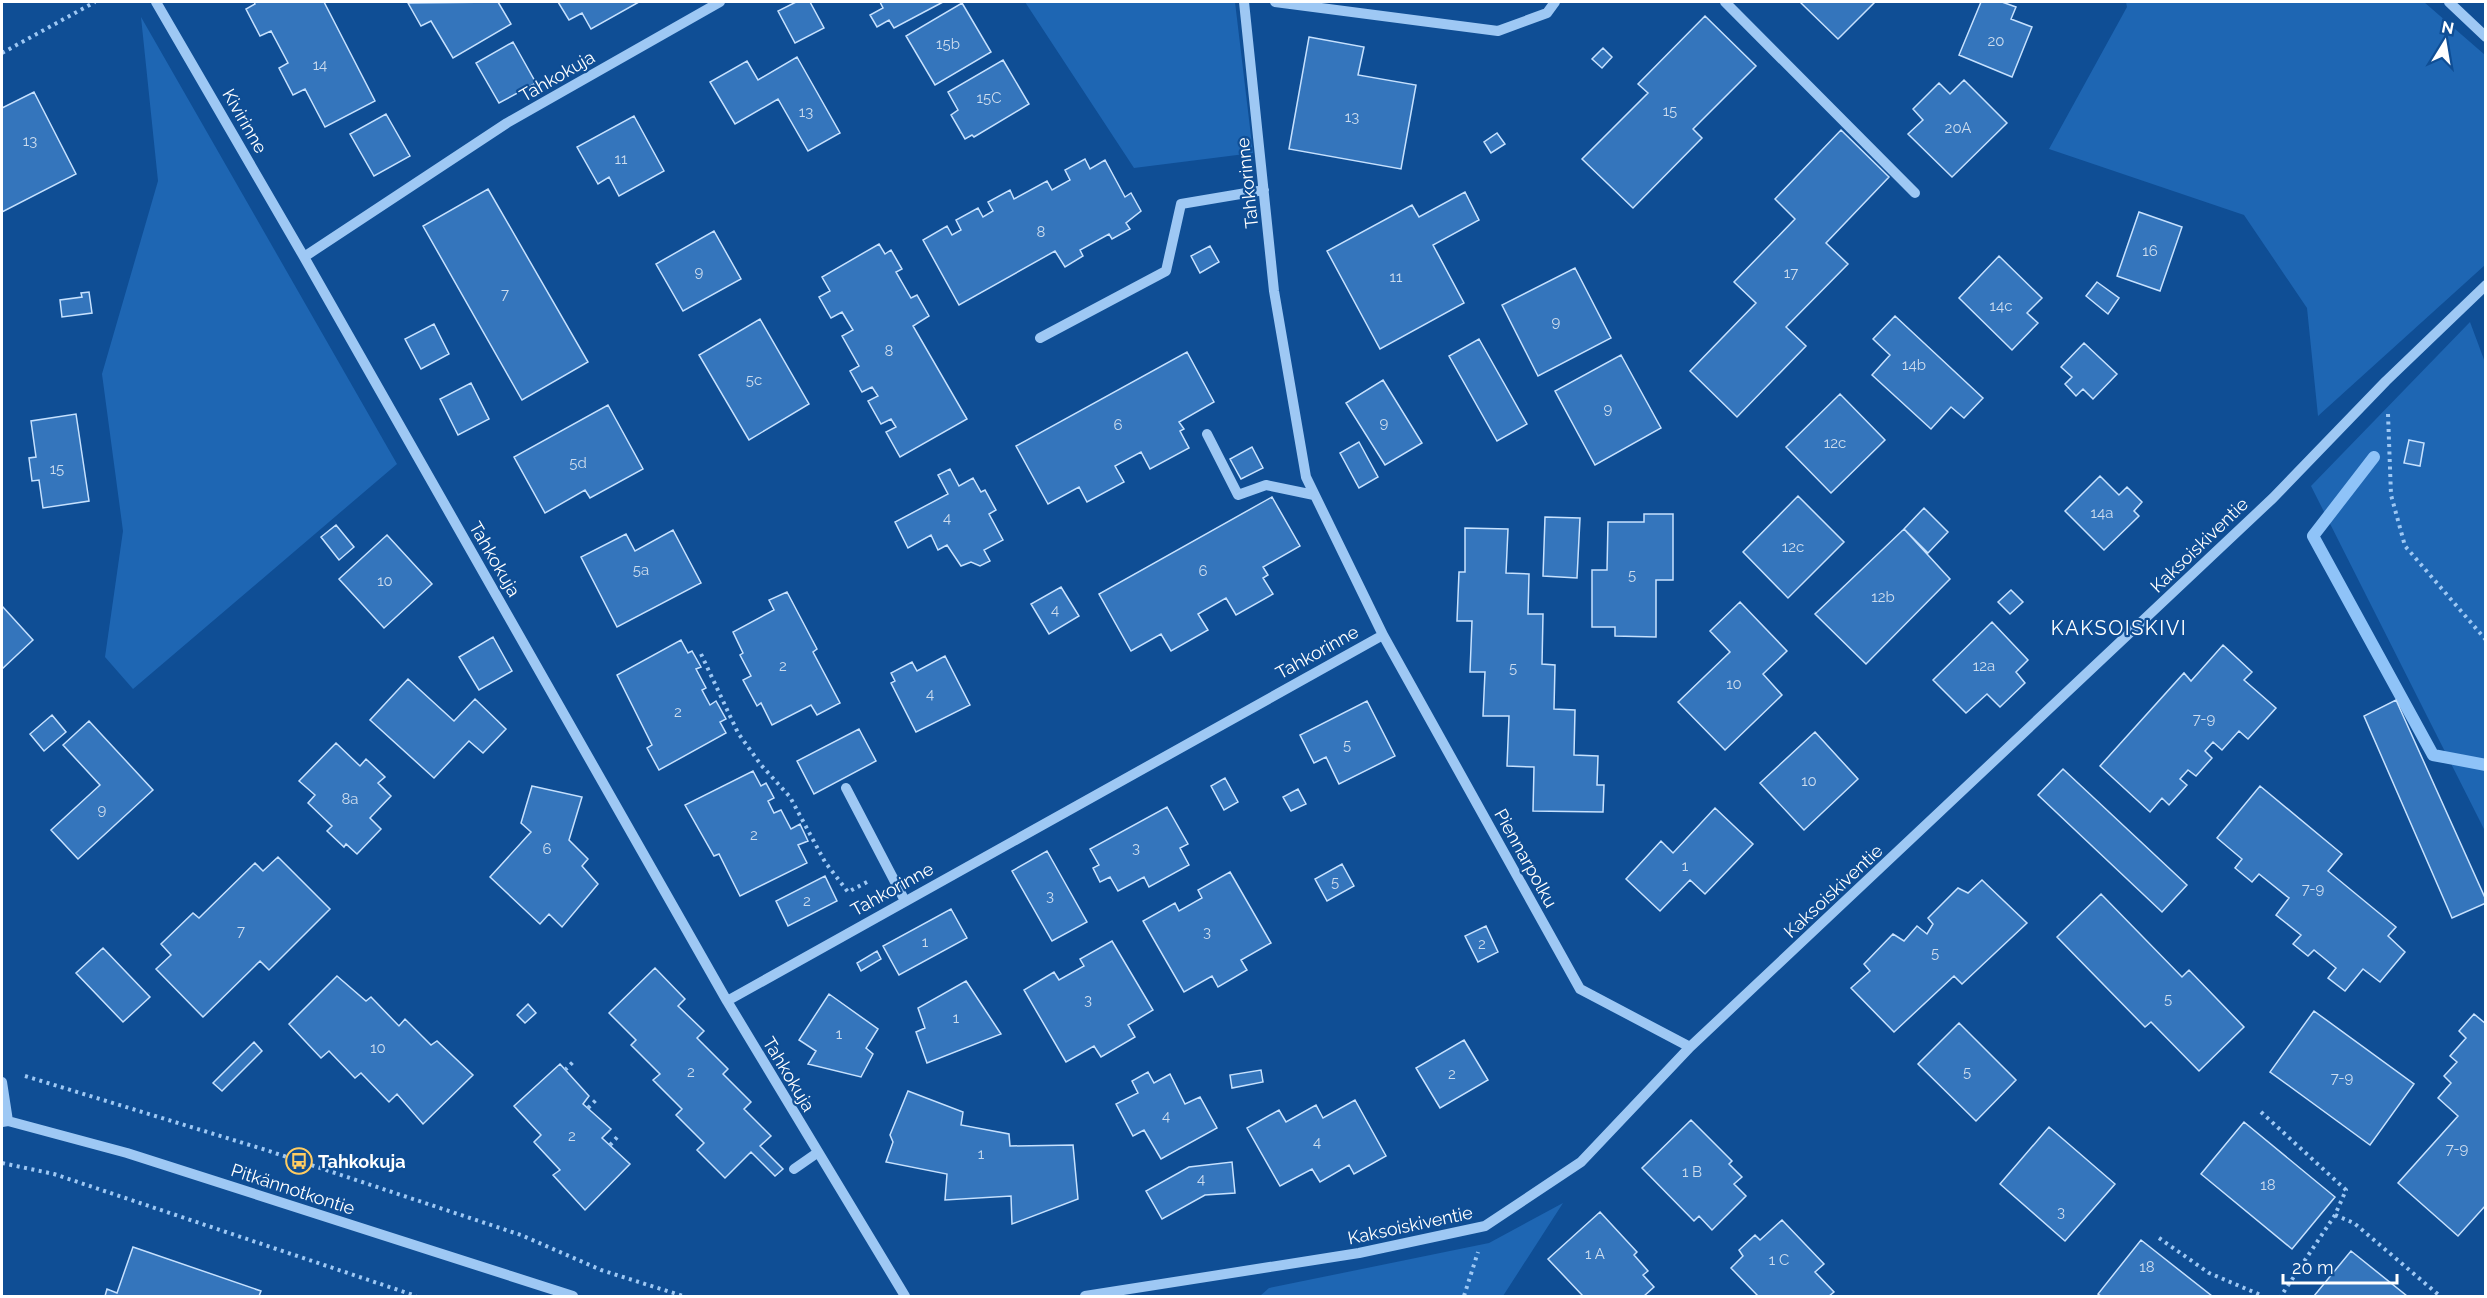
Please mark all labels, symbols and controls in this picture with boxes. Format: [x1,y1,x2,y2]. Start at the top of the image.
north arrow [2415,12,2475,72]
text: N [2440,17,2456,38]
house number: 20 [1988,32,2005,50]
house number: 15b [936,35,960,53]
street label: Tahkokuja [516,46,598,106]
house number: 14 [313,56,327,74]
street label: Kivirinne [218,85,272,157]
house number: 15C [977,89,1001,107]
house number: 15 [1663,102,1677,120]
house number: 13 [799,103,813,121]
house number: 13 [1345,108,1359,126]
house number: 20A [1945,119,1971,137]
house number: 13 [23,132,37,150]
street label: Tahkorinne [1232,136,1262,229]
house number: 11 [615,150,628,168]
house number: 8 [1037,223,1046,241]
house number: 16 [2142,242,2158,260]
house number: 9 [695,263,704,281]
house number: 17 [1784,264,1798,282]
house number: 11 [1390,268,1403,286]
house number: 7 [501,285,509,303]
house number: 14c [1990,297,2012,315]
house number: 9 [1552,313,1561,331]
house number: 8 [885,342,894,360]
house number: 14b [1902,356,1926,374]
house number: 5c [746,371,762,389]
house number: 9 [1604,400,1613,418]
house number: 9 [1380,414,1389,432]
house number: 6 [1113,416,1123,434]
house number: 12c [1824,434,1846,452]
house number: 5d [569,454,587,472]
house number: 15 [50,460,64,478]
street label: Kaksoiskiventie [2146,493,2252,597]
house number: 14a [2091,504,2113,522]
house number: 4 [943,509,951,527]
street label: Tahkokuja [465,518,525,600]
house number: 12c [1782,538,1804,556]
house number: 5a [633,561,649,579]
house number: 6 [1198,562,1208,580]
house number: 5 [1628,566,1636,584]
house number: 10 [377,572,393,590]
house number: 12b [1871,588,1895,606]
house number: 4 [1051,601,1059,619]
district label: KAKSOISKIVI [2051,616,2187,640]
street label: Tahkorinne [1272,621,1362,683]
house number: 2 [779,657,787,675]
house number: 12a [1973,657,1995,675]
house number: 5 [1509,659,1517,677]
house number: 10 [1726,675,1742,693]
house number: 4 [926,685,934,703]
house number: 2 [674,703,682,721]
house number: 7-9 [2193,710,2216,728]
house number: 5 [1343,736,1351,754]
house number: 10 [1801,772,1817,790]
house number: 8a [341,790,359,808]
house number: 9 [98,801,107,819]
street label: Piennarpolku [1490,805,1562,911]
house number: 2 [750,826,758,844]
house number: 3 [1132,839,1140,857]
house number: 6 [542,840,552,858]
street label: Kaksoiskiventie [1779,840,1887,942]
house number: 1 [1682,857,1689,875]
street label: Tahkorinne [847,858,937,920]
house number: 5 [1331,873,1339,891]
house number: 7-9 [2302,880,2325,898]
house number: 3 [1046,887,1054,905]
house number: 2 [803,892,811,910]
house number: 7 [237,922,245,940]
house number: 3 [1203,923,1211,941]
house number: 1 [922,933,929,951]
house number: 2 [1478,935,1486,953]
house number: 5 [1931,944,1939,962]
house number: 5 [2164,990,2172,1008]
house number: 3 [1084,991,1092,1009]
house number: 1 [953,1009,960,1027]
house number: 1 [836,1025,843,1043]
street label: Tahkokuja [759,1033,819,1115]
house number: 10 [370,1039,386,1057]
house number: 2 [687,1063,695,1081]
house number: 5 [1963,1063,1971,1081]
house number: 2 [1448,1065,1456,1083]
house number: 7-9 [2331,1069,2354,1087]
house number: 4 [1162,1107,1170,1125]
house number: 2 [568,1127,576,1145]
house number: 4 [1313,1133,1321,1151]
house number: 7-9 [2446,1140,2469,1158]
house number: 1 [978,1145,985,1163]
bus stop icon: Tahkokuja [284,1146,314,1176]
place label: Tahkokuja [318,1151,405,1172]
street label: Pitkännotkontie [229,1159,358,1219]
house number: 1 B [1682,1163,1702,1181]
house number: 4 [1197,1170,1205,1188]
house number: 18 [2260,1176,2276,1194]
street label: Kaksoiskiventie [1346,1201,1475,1248]
house number: 3 [2057,1203,2065,1221]
house number: 1 A [1585,1245,1605,1263]
scale bar [2283,1247,2397,1285]
house number: 1 C [1769,1251,1789,1269]
text: 20 m [2292,1257,2334,1278]
house number: 18 [2139,1258,2155,1276]

